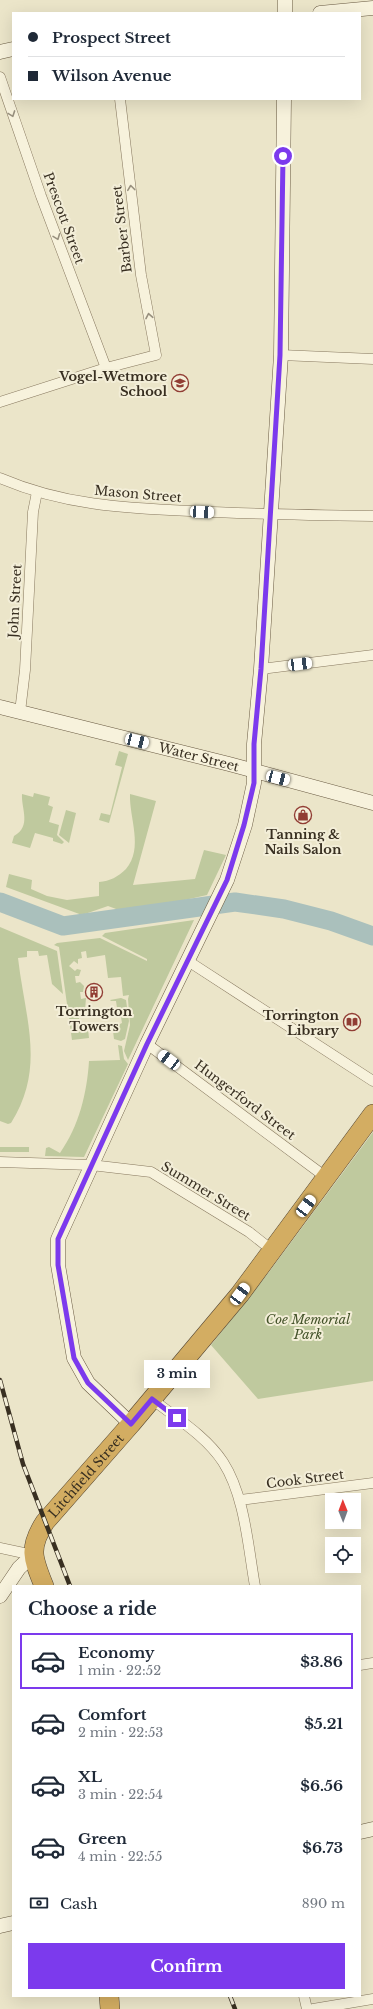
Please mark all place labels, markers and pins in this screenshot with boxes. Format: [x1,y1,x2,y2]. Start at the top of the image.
place label: Vogel-Wetmore School [58,368,167,400]
school or university icon: Vogel-Wetmore School [170,373,190,393]
shop icon: Tanning & Nails Salon [293,805,313,825]
place label: Tanning & Nails Salon [265,826,342,858]
building icon: Torrington Towers [84,982,104,1002]
place label: Torrington Towers [56,1003,133,1035]
place label: Torrington Library [263,1007,340,1039]
library icon: Torrington Library [342,1012,362,1032]

